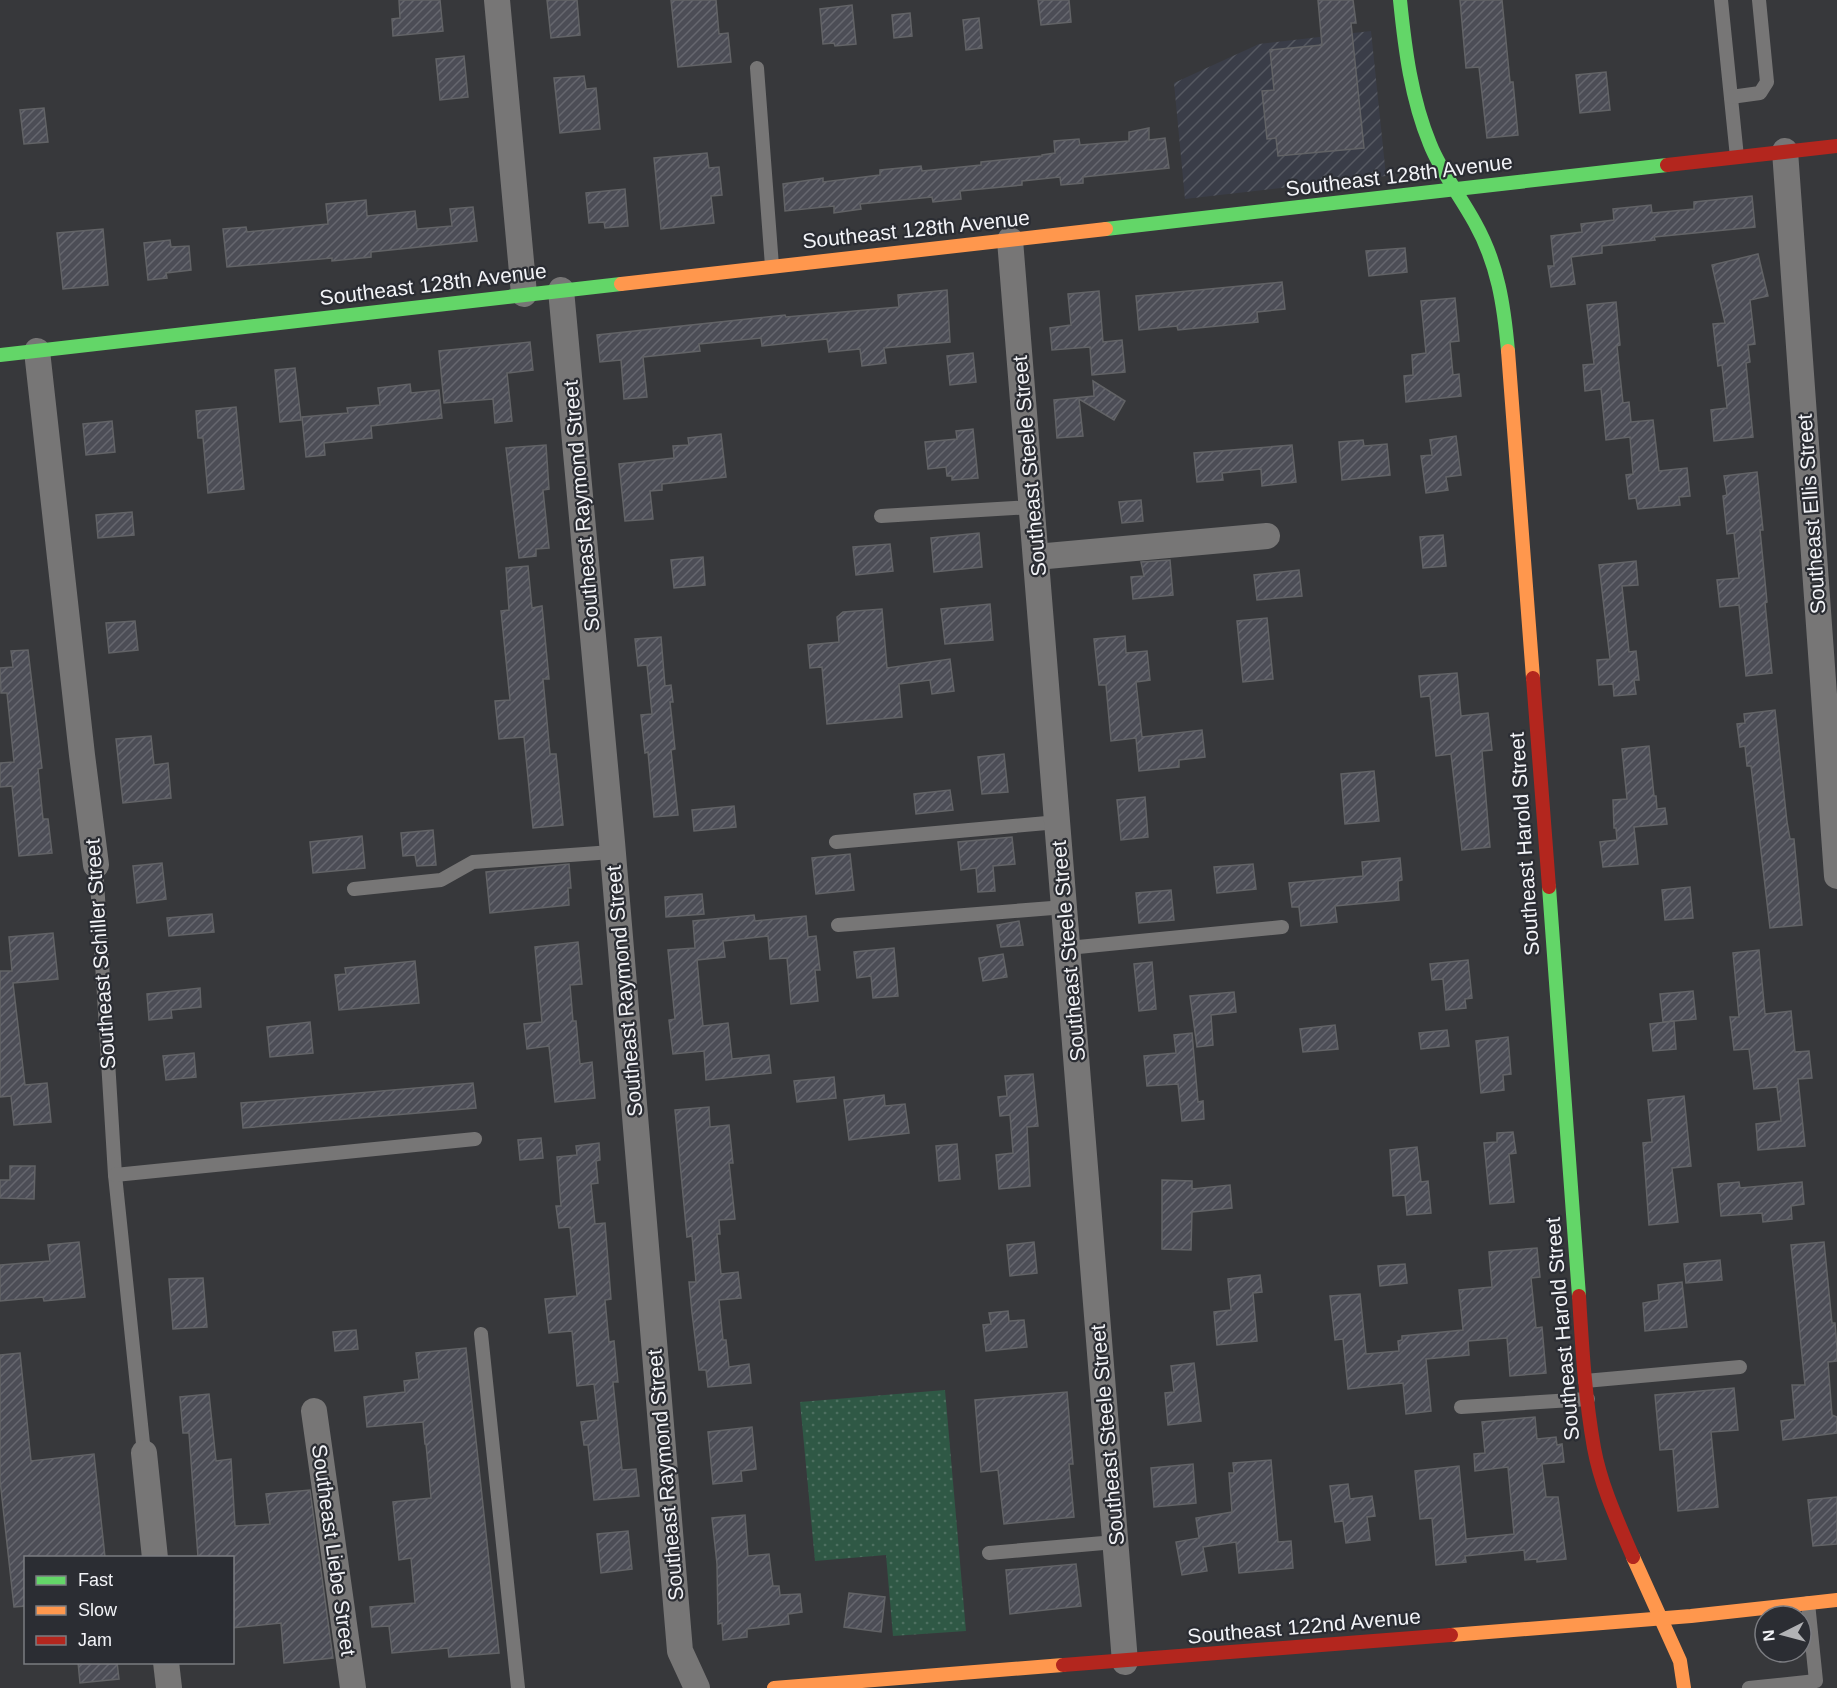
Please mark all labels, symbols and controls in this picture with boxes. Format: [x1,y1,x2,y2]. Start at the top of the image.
street label: Southeast 128th Avenue [1284,150,1514,200]
street label: Southeast 128th Avenue [801,206,1031,252]
street label: Southeast 128th Avenue [318,259,548,309]
street label: Southeast Steele Street [1008,354,1050,577]
street label: Southeast Raymond Street [559,379,603,633]
street label: Southeast Ellis Street [1793,413,1829,615]
street label: Southeast Harold Street [1505,731,1543,957]
street label: Southeast Schiller Street [80,838,120,1070]
street label: Southeast Steele Street [1047,839,1089,1062]
street label: Southeast Raymond Street [602,864,646,1118]
street label: Southeast Harold Street [1541,1216,1583,1442]
street label: Southeast Steele Street [1086,1323,1128,1546]
street label: Southeast Raymond Street [643,1348,687,1602]
street label: Southeast Liebe Street [308,1443,360,1658]
legend [24,1556,234,1664]
text: Fast [78,1570,113,1590]
text: Slow [78,1600,118,1620]
street label: Southeast 122nd Avenue [1186,1604,1422,1648]
north arrow [1753,1604,1813,1664]
text: N [1760,1629,1778,1642]
text: Jam [78,1630,112,1650]

